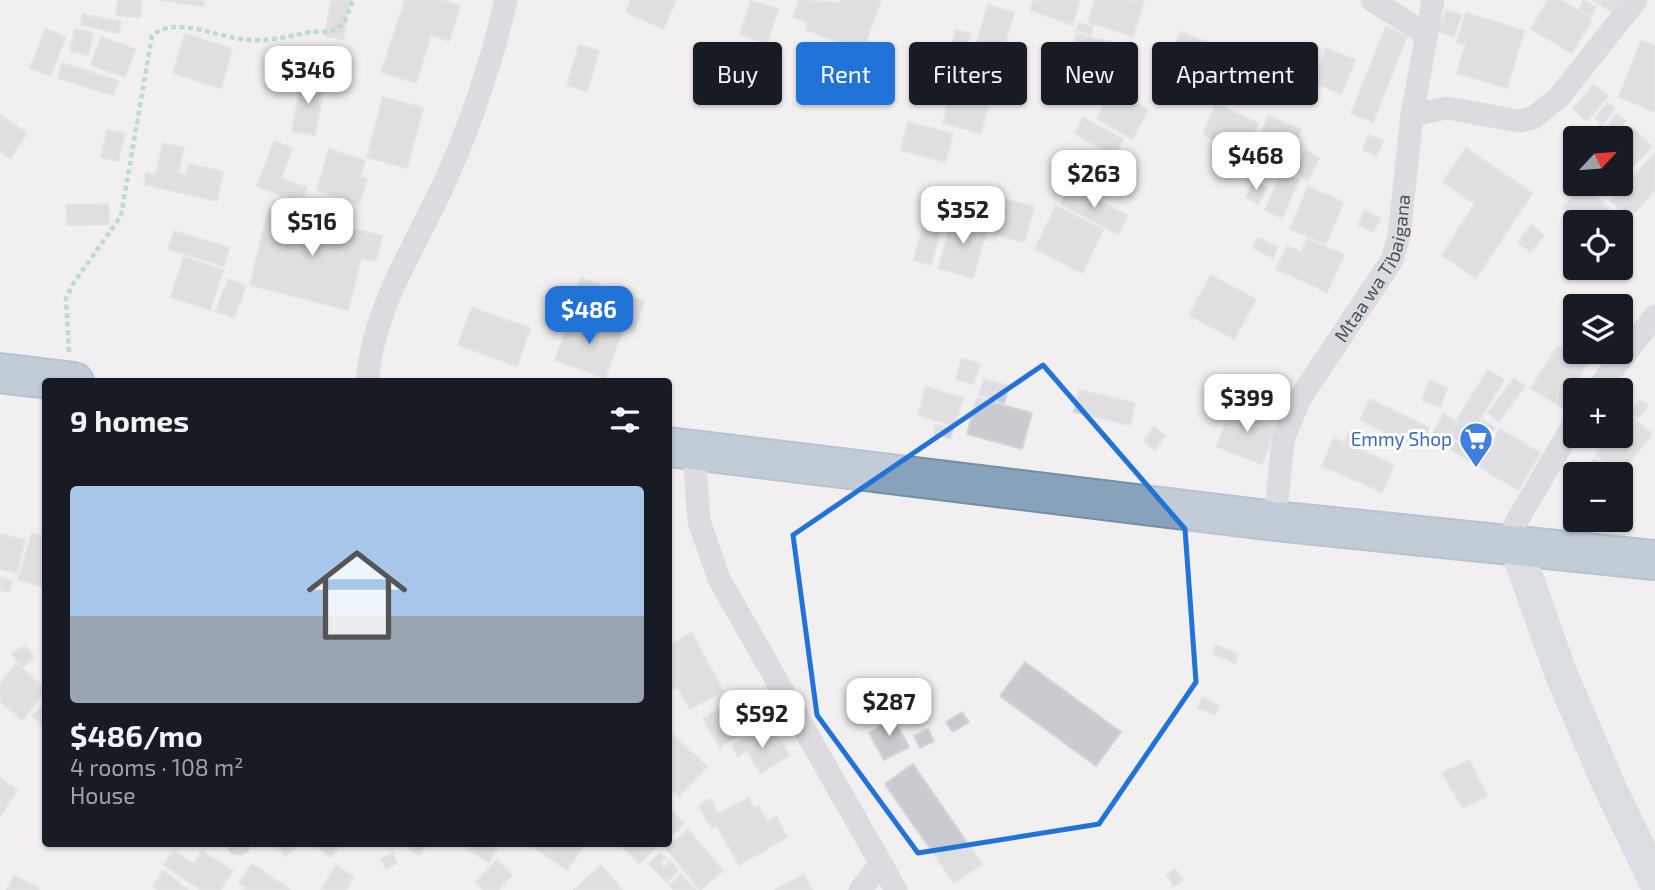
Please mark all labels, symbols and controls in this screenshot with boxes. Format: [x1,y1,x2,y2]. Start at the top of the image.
chip: Buy [693,42,782,105]
chip: Rent [796,42,895,105]
chip: Filters [909,42,1027,105]
chip: New [1041,42,1138,105]
chip: Apartment [1152,42,1318,105]
pin: $346 [267,46,349,106]
text: $346 [281,55,335,83]
north arrow [1563,126,1633,196]
map controls [1563,126,1633,532]
pin: $468 [1215,132,1297,192]
text: $468 [1228,141,1284,169]
pin: $263 [1053,150,1135,210]
text: $263 [1067,159,1121,187]
pin: $352 [922,187,1004,246]
street label: Mtaa wa Tibaigana [1329,193,1414,346]
text: $352 [937,195,989,223]
pin: $516 [271,198,353,258]
text: $516 [287,207,337,235]
button: locate [1563,210,1633,280]
pin: $486 [548,286,630,346]
button: layers [1563,294,1633,364]
text: $486 [561,295,617,323]
pin: $399 [1206,374,1288,434]
button: + [1563,378,1633,448]
text: $399 [1220,383,1274,411]
icon: filters [606,401,644,439]
text: 9 homes [70,402,189,438]
supermarket icon: Emmy Shop [1457,420,1495,469]
place label: Emmy Shop [1351,427,1452,450]
button: − [1563,462,1633,532]
icon: home [294,532,420,658]
pin: $287 [848,678,930,738]
text: $287 [862,687,916,715]
pin: $592 [721,690,803,750]
text: $592 [736,699,788,727]
text: $486/mo [70,717,203,753]
text: 4 rooms · 108 m² [70,753,244,781]
text: House [70,781,136,809]

